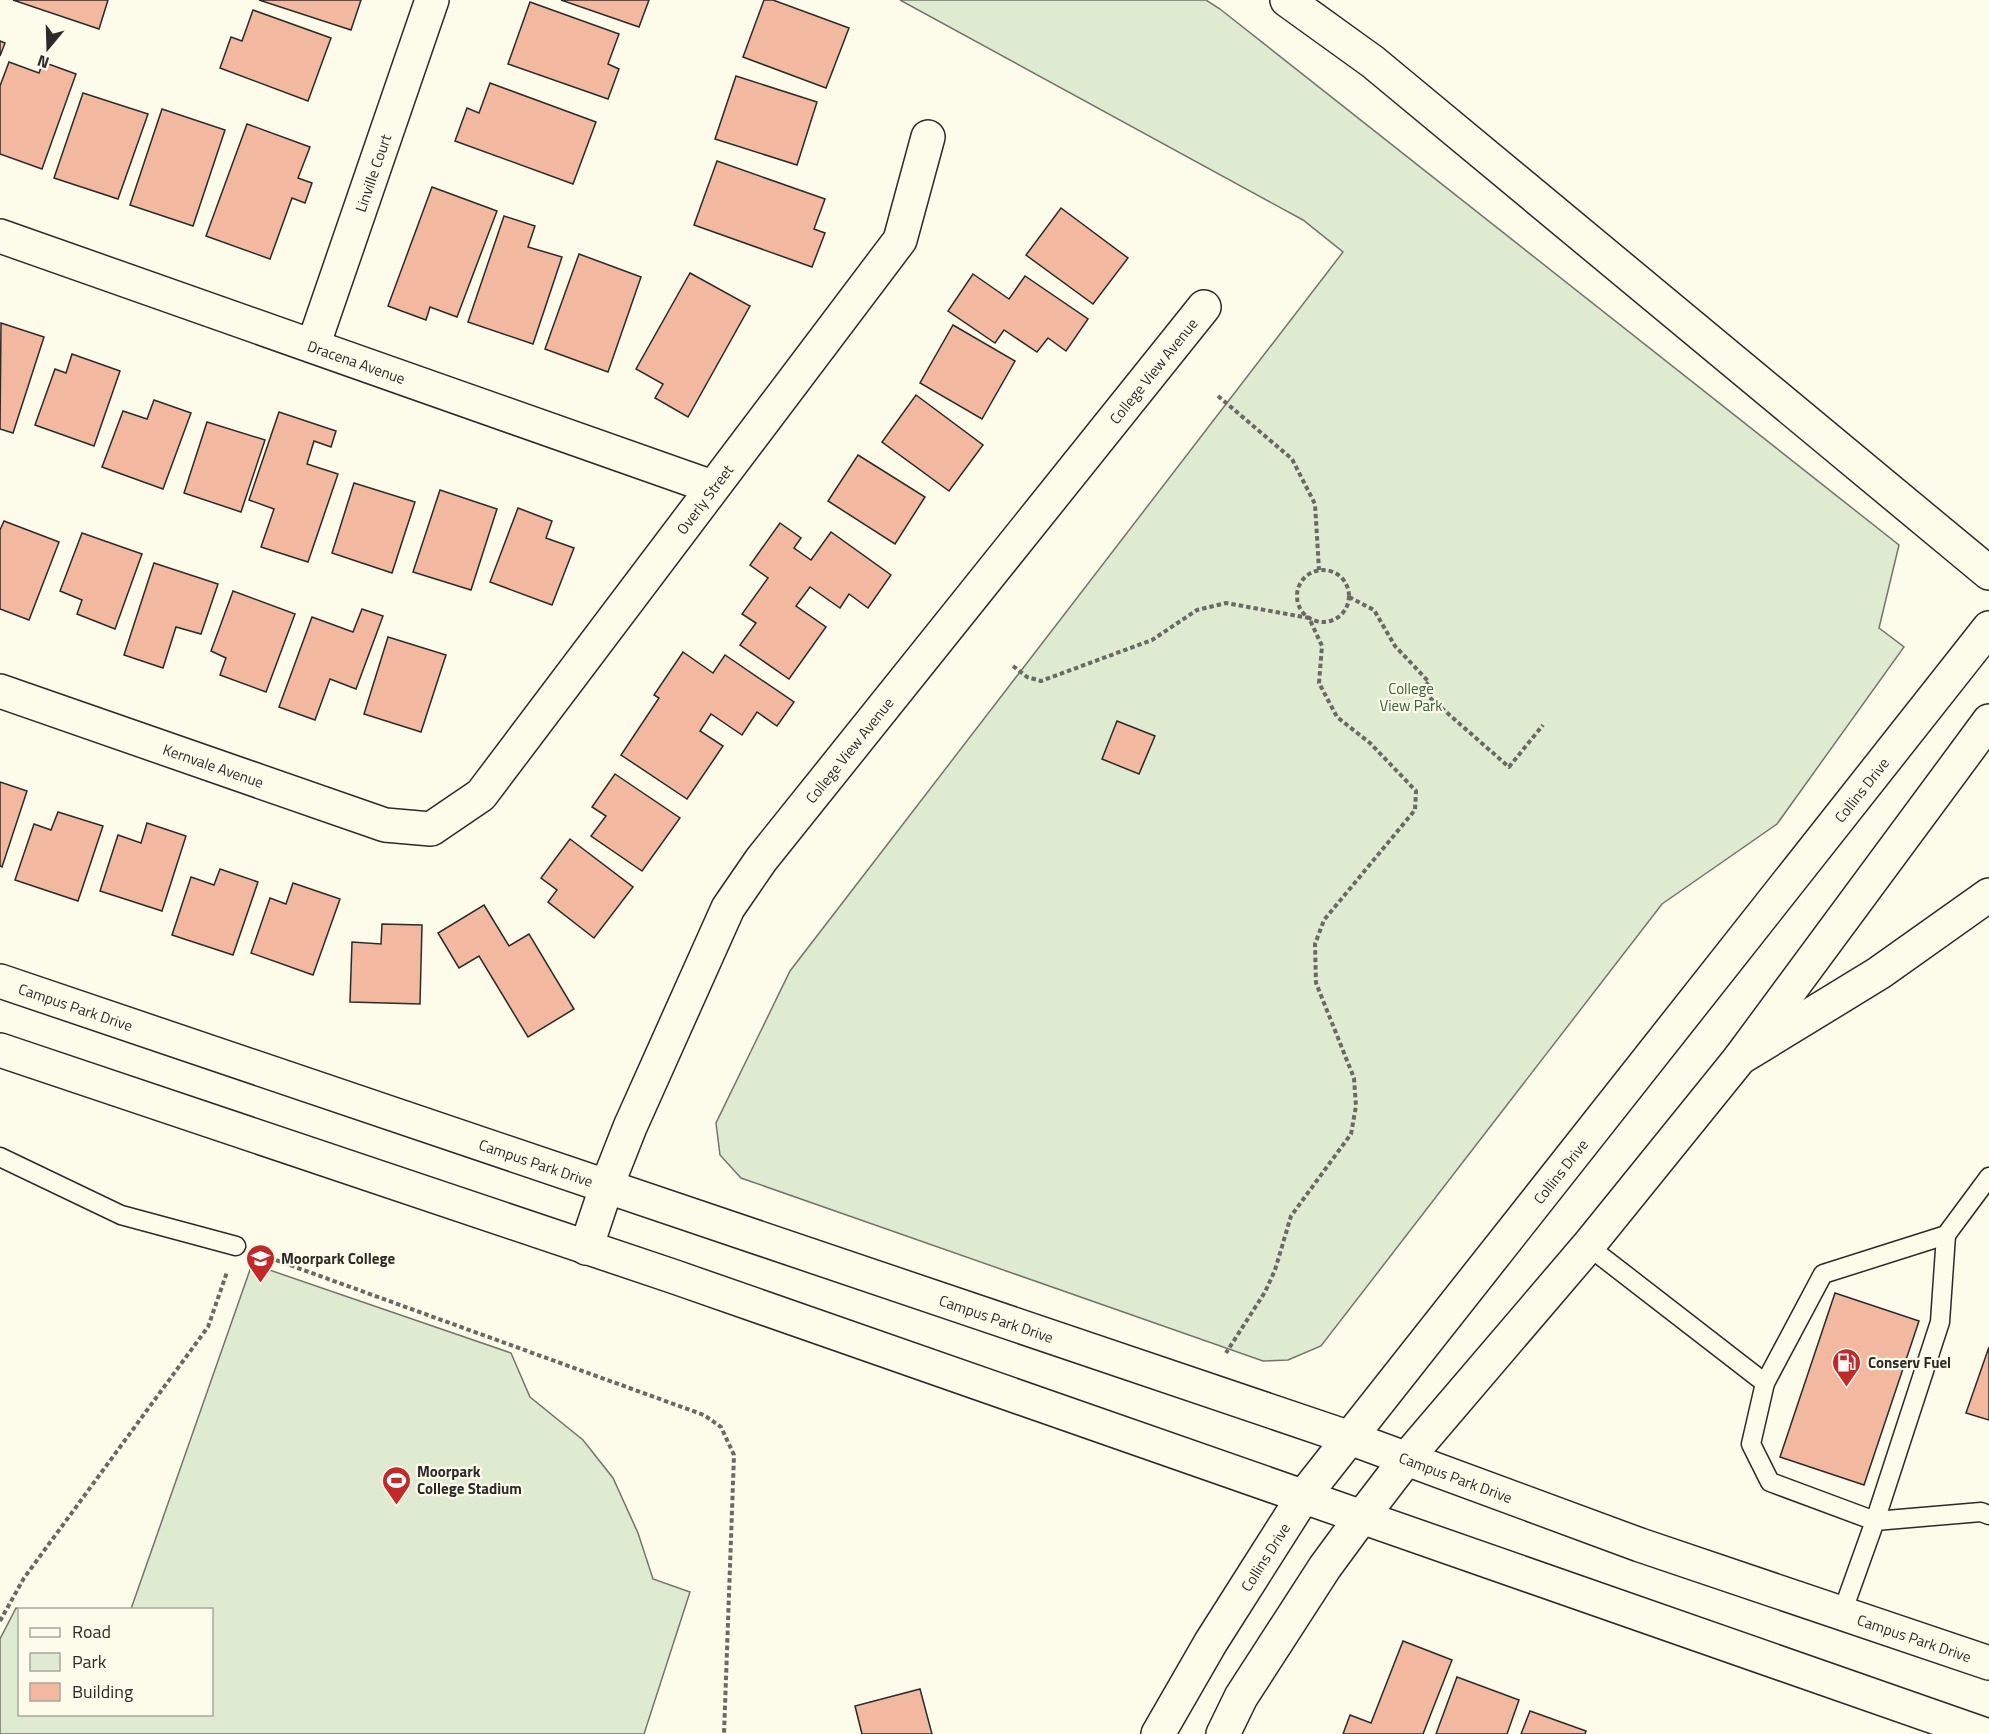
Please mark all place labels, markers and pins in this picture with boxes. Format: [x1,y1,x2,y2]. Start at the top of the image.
school or university icon: Moorpark College [244,1242,276,1284]
place label: Moorpark College [281,1247,396,1270]
fuel station icon: Conserv Fuel [1831,1346,1863,1388]
place label: Conserv Fuel [1868,1351,1951,1374]
place label: Moorpark College Stadium [417,1460,522,1500]
sports icon: Moorpark College Stadium [380,1464,412,1506]

